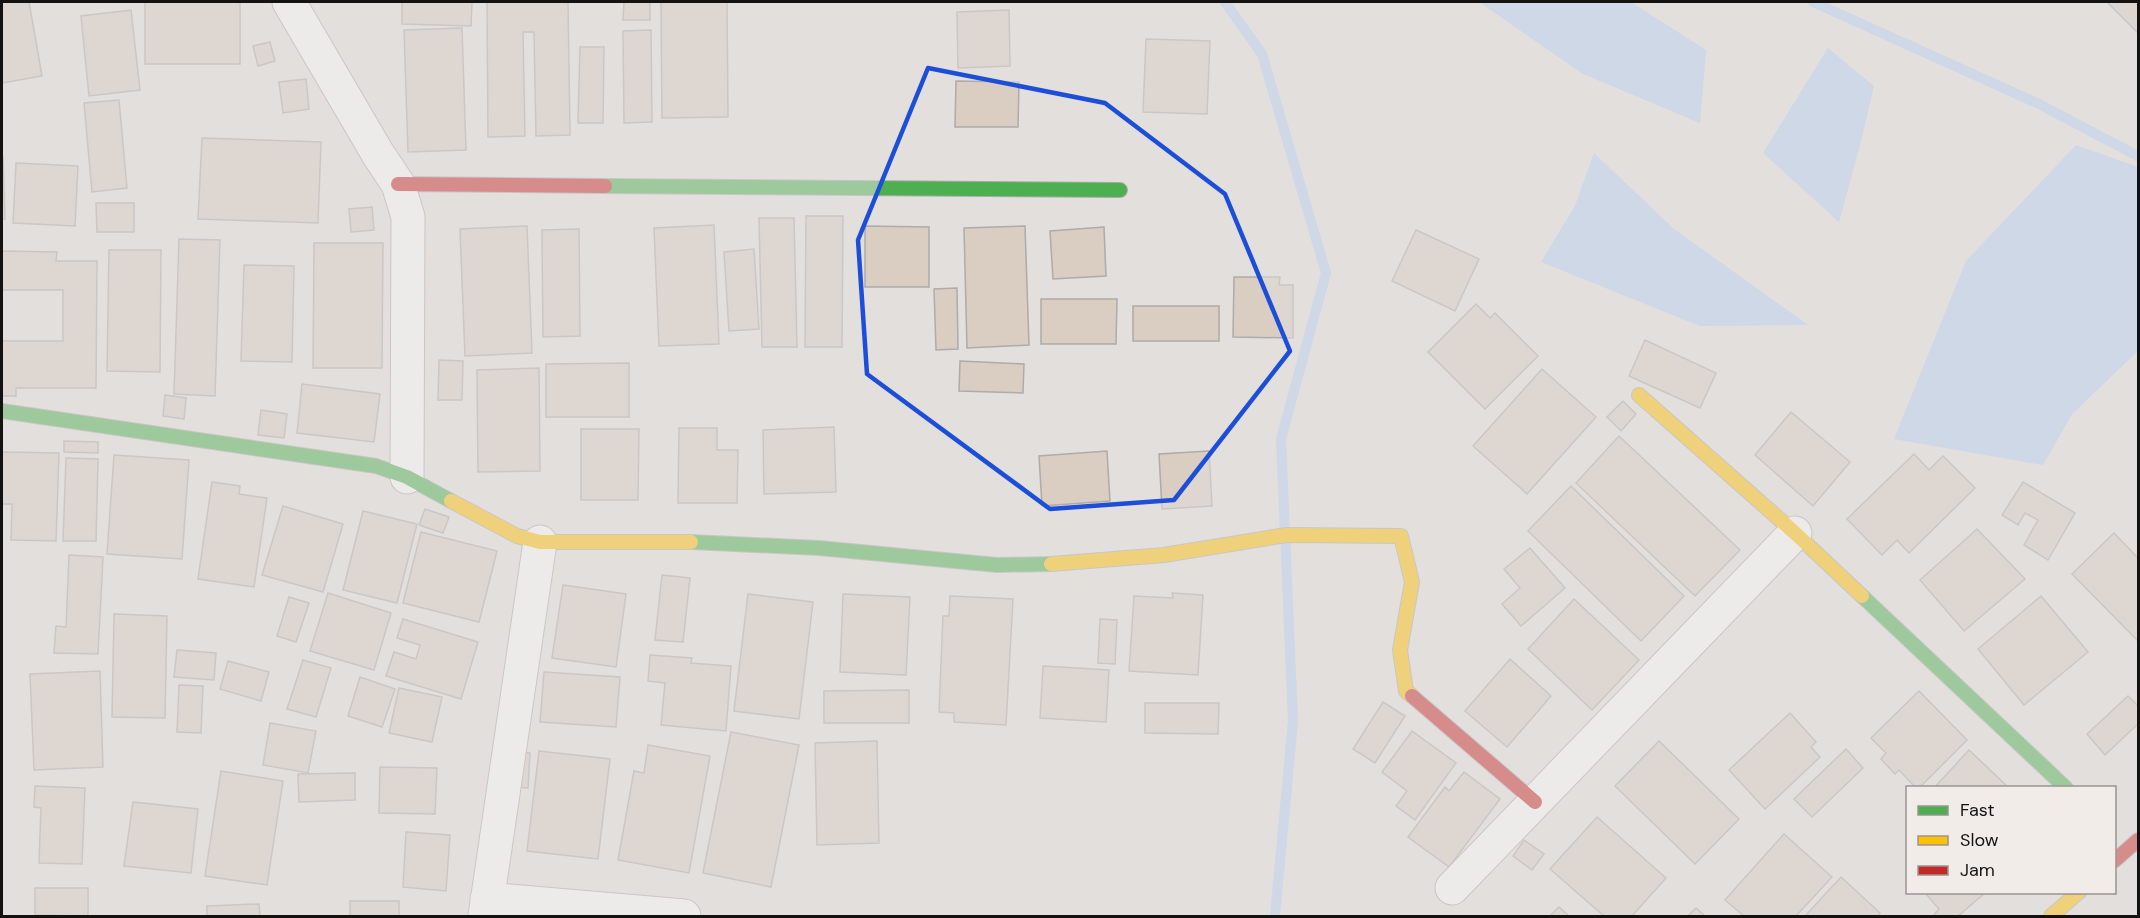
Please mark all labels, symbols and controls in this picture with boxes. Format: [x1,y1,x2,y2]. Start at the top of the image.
legend [1906,786,2116,894]
text: Fast [1960,798,1995,822]
text: Slow [1960,828,1999,852]
text: Jam [1960,858,1995,882]

